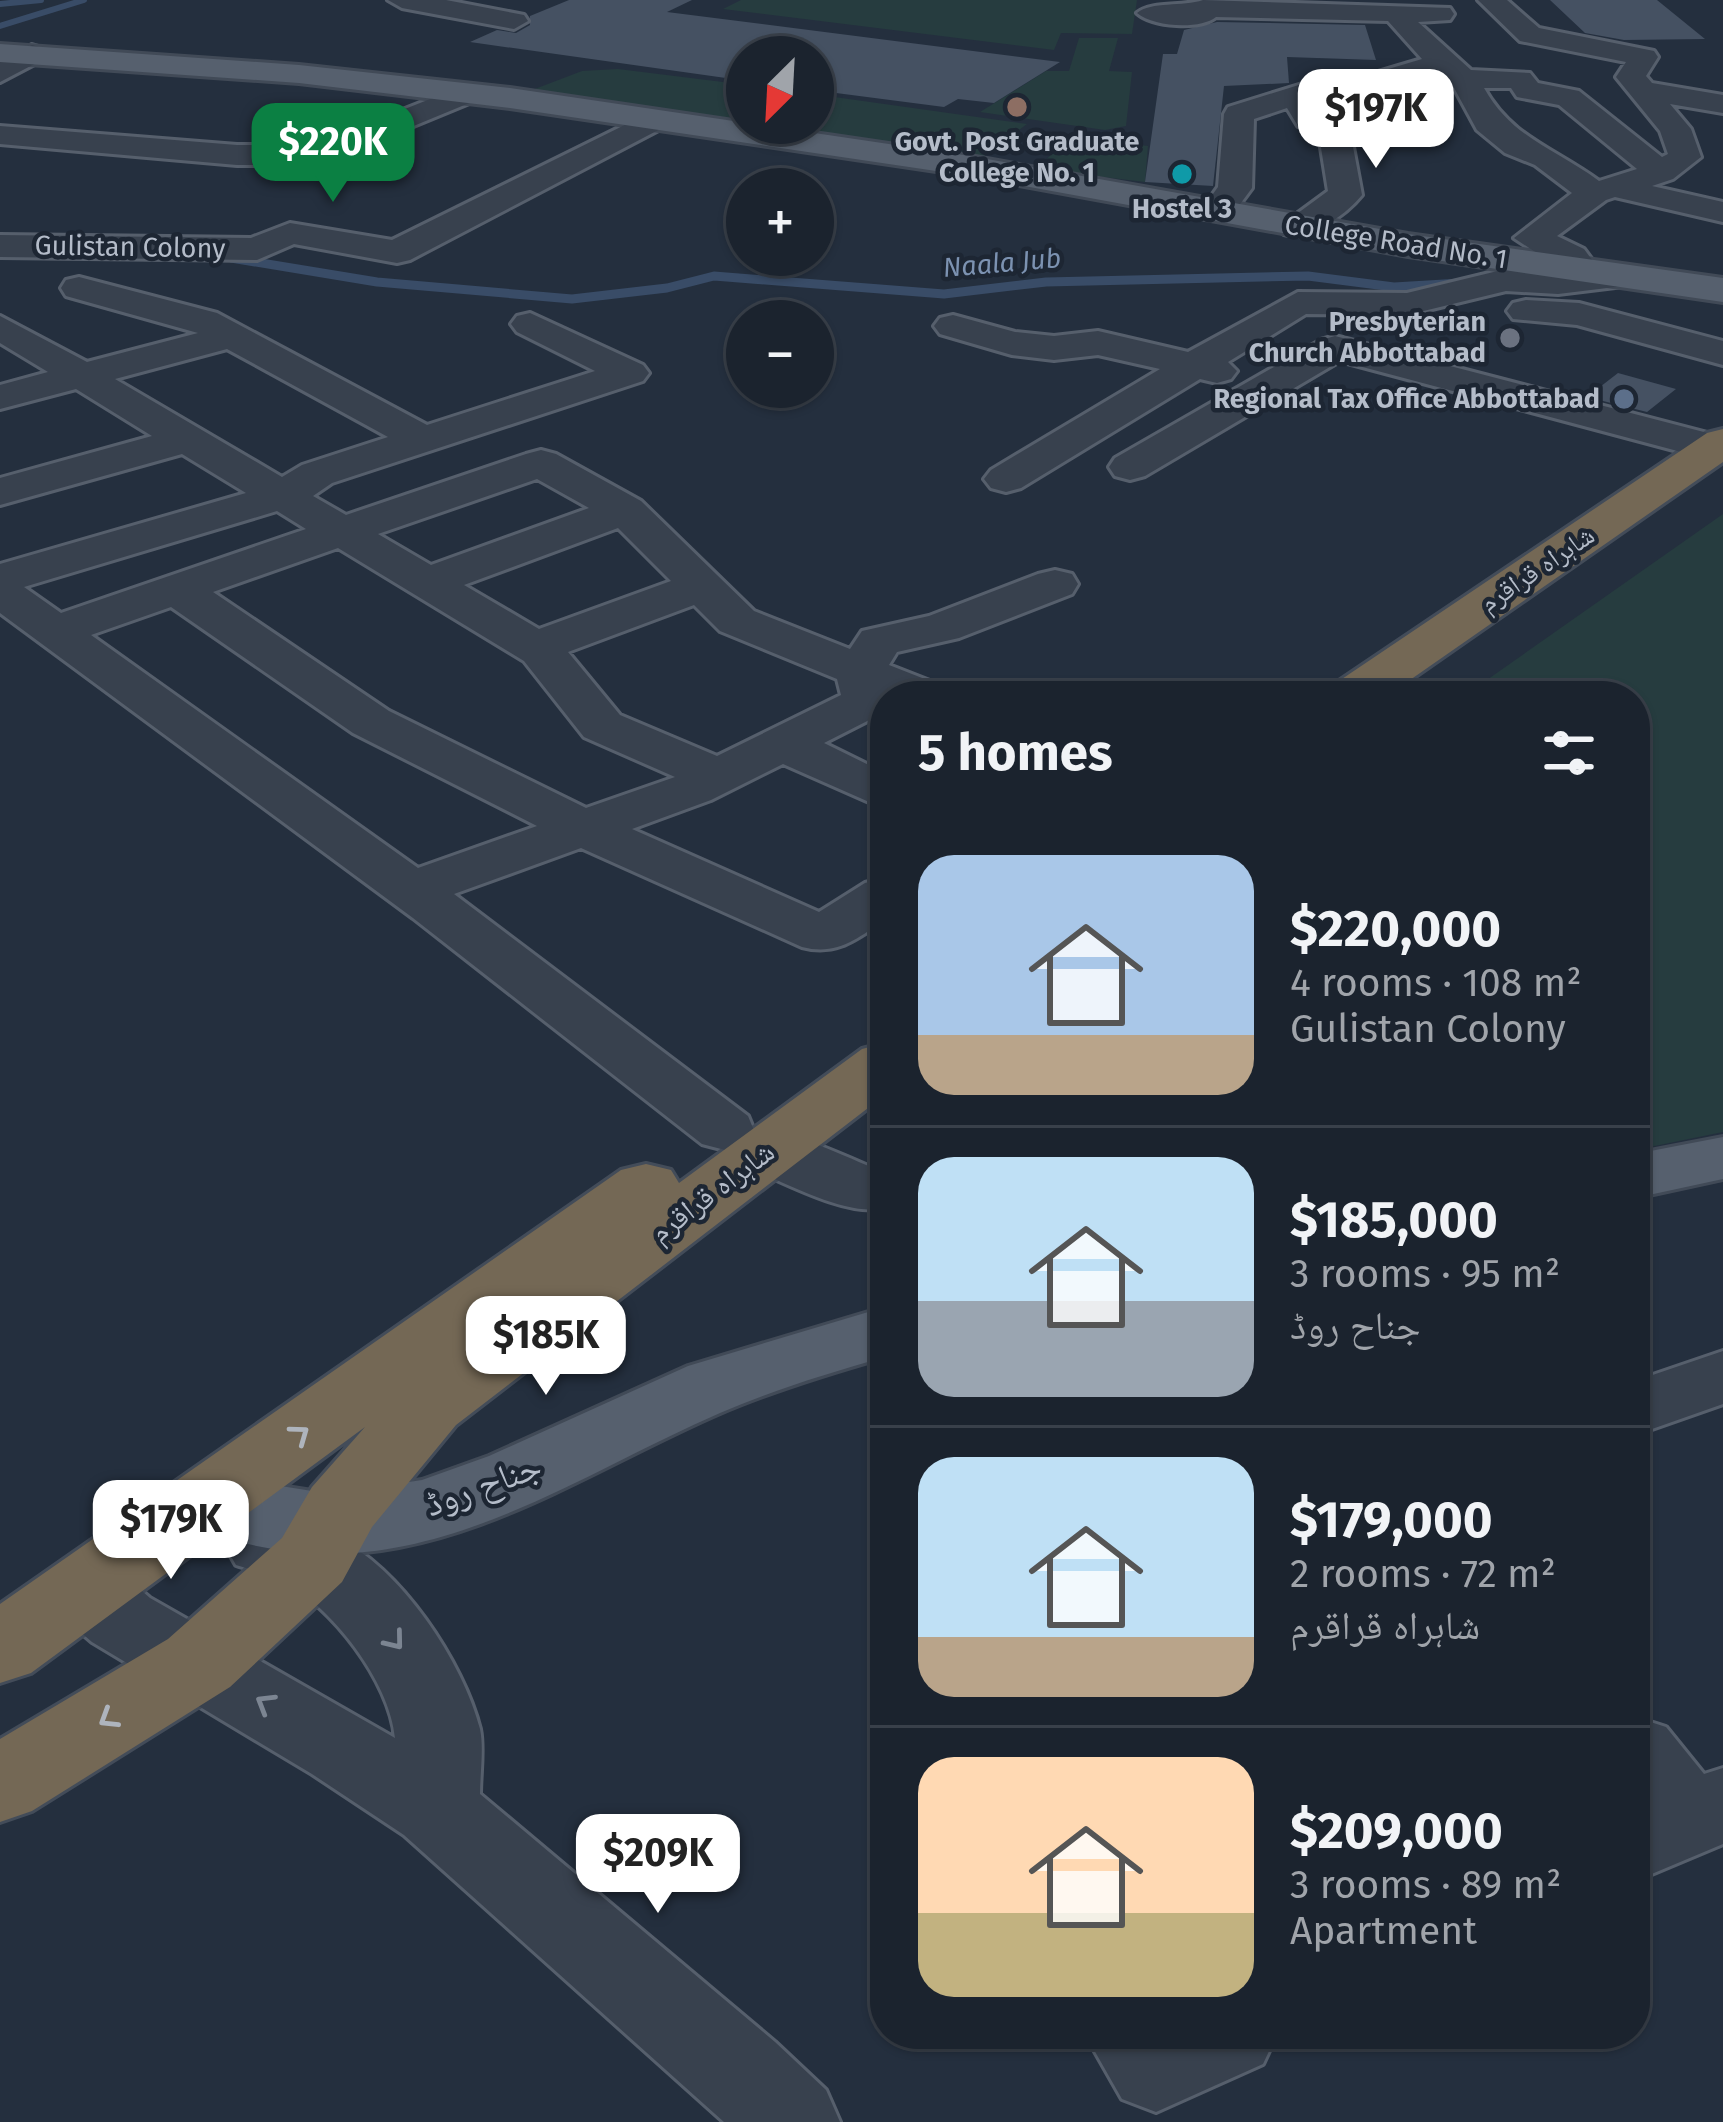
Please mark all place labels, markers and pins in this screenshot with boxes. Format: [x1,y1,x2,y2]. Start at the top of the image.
pin: $197K [1292,69,1460,171]
marker: Govt. Post Graduate College No. 1 [1004,94,1030,120]
pin: $220K [249,103,417,205]
place label: Govt. Post Graduate College No. 1 [895,126,1139,189]
marker: Hostel 3 [1169,161,1195,187]
place label: Hostel 3 [1132,193,1232,225]
place label: Presbyterian Church Abbottabad [1249,306,1486,369]
marker: Presbyterian Church Abbottabad [1497,325,1523,351]
place label: Regional Tax Office Abbottabad [1214,383,1600,415]
marker: Regional Tax Office Abbottabad [1611,386,1637,412]
pin: $185K [462,1296,630,1398]
pin: $179K [87,1480,255,1582]
pin: $209K [574,1814,742,1916]

